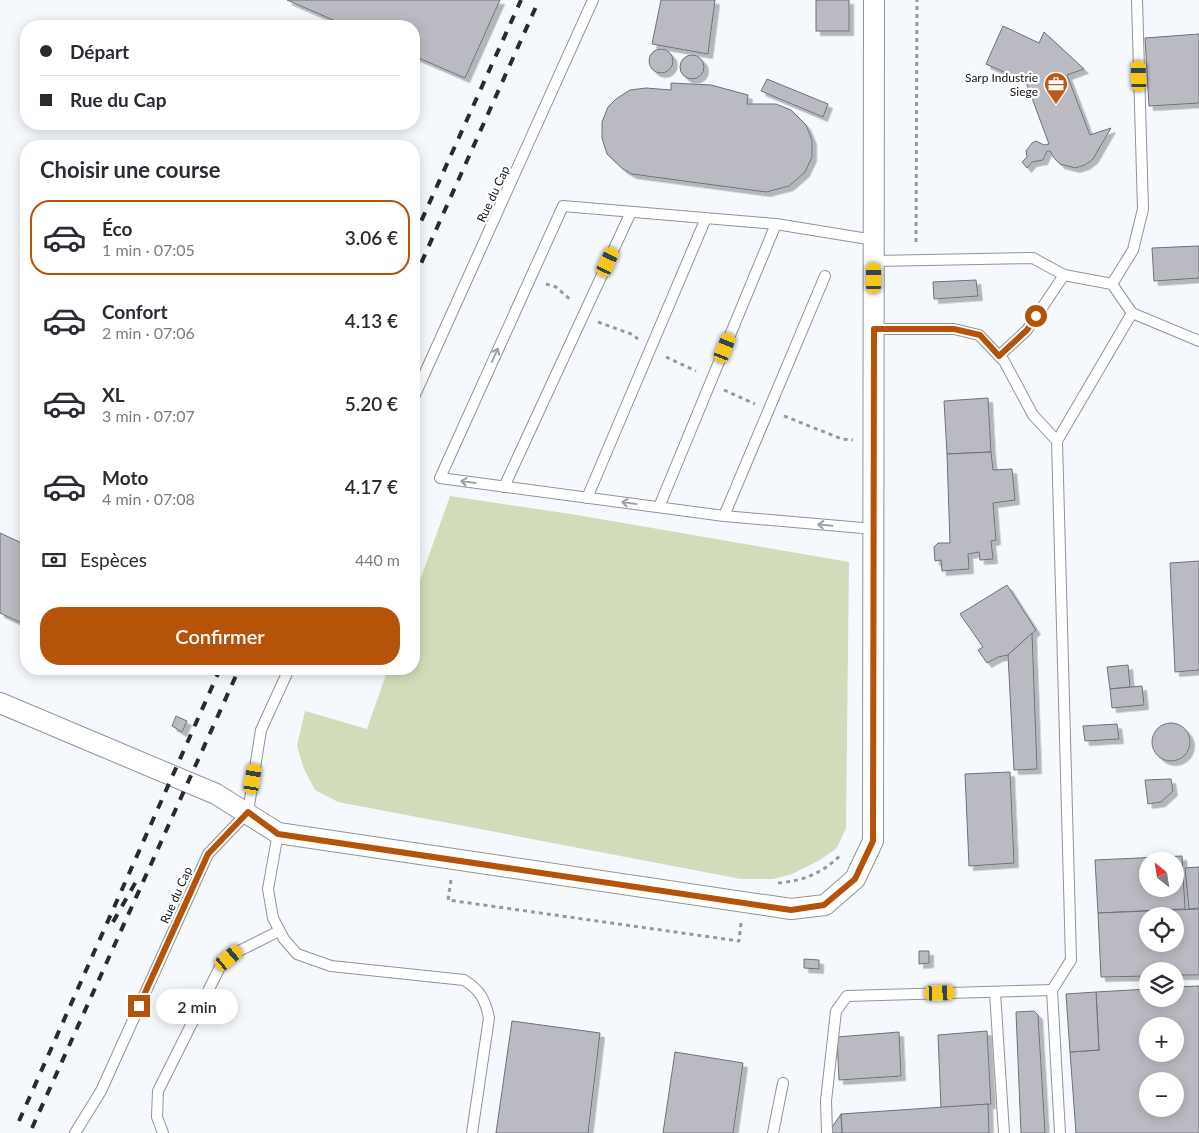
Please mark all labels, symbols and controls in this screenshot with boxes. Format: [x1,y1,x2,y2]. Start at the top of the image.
text: Départ [70,40,129,63]
car [1130,61,1147,91]
place label: Sarp Industrie Siege [965,70,1038,99]
office icon: Sarp Industrie Siege [1043,71,1069,105]
text: Rue du Cap [70,88,166,111]
text: Choisir une course [40,156,221,183]
street label: Rue du Cap [473,163,513,225]
icon: car [42,215,87,260]
text: Éco [102,217,132,240]
text: 3.06 € [345,226,398,249]
text: 1 min · 07:05 [102,240,195,259]
car [594,245,621,279]
car [866,263,881,293]
icon: car [42,298,87,343]
text: Confort [102,300,167,323]
route start [1025,305,1047,327]
text: 4.13 € [345,309,398,332]
text: 2 min · 07:06 [102,323,195,342]
car [712,331,737,365]
one-way arrow [491,348,501,363]
icon: car [42,381,87,426]
text: XL [102,383,125,406]
text: 5.20 € [345,392,398,415]
text: 3 min · 07:07 [102,406,195,425]
icon: car [42,464,87,509]
text: Moto [102,466,148,489]
text: 4.17 € [345,475,398,498]
one-way arrow [460,477,476,487]
text: 4 min · 07:08 [102,489,195,508]
one-way arrow [621,498,637,508]
one-way arrow [817,520,833,530]
icon: cash [40,546,68,574]
text: Espèces [80,548,147,571]
text: 440 m [355,550,400,569]
button: Confirmer [40,607,400,665]
car [243,763,262,795]
north arrow [1139,852,1184,898]
map controls [1139,852,1184,1117]
street label: Rue du Cap [157,864,195,926]
button: locate [1139,907,1184,952]
car [212,943,245,973]
button: layers [1139,962,1184,1007]
car [924,985,955,1001]
callout: 2 min [156,988,239,1024]
route end [128,995,150,1017]
text: 2 min [177,997,217,1016]
button: + [1139,1017,1184,1062]
button: − [1139,1072,1184,1117]

